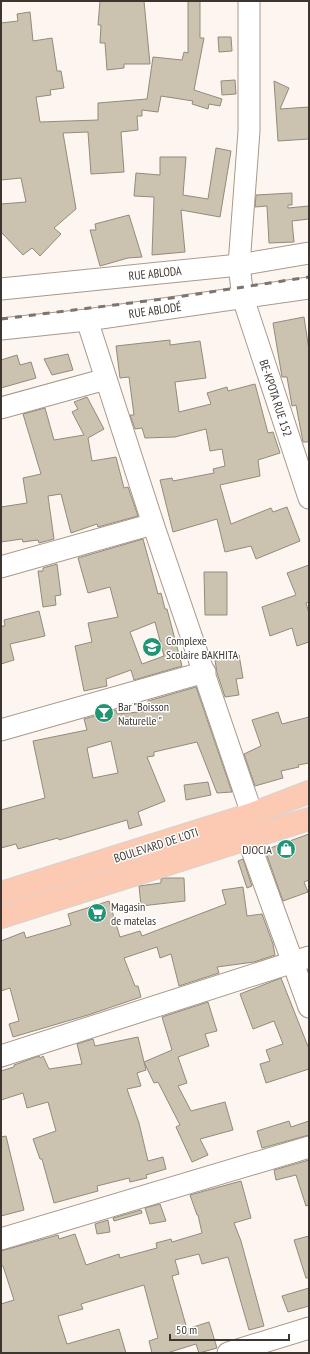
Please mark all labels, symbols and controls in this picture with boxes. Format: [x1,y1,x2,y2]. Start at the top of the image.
street label: RUE ABLODA [128,263,183,283]
street label: RUE ABLODÉ [128,299,182,321]
street label: BE-KPOTA RUE 152 [256,358,296,438]
place label: Complexe Scolaire BAKHITA [166,633,239,662]
school or university icon: Complexe Scolaire BAKHITA [141,636,163,658]
place label: Bar "Boisson Naturelle " [118,699,169,728]
bar icon: Bar "Boisson Naturelle " [93,702,115,724]
street label: BOULEVARD DE L'OTI [112,824,200,866]
shop icon: DJOCIA [275,838,297,860]
place label: DJOCIA [242,842,272,857]
place label: Magasin de matelas [111,899,156,928]
supermarket icon: Magasin de matelas [86,902,108,924]
scale bar [170,1316,289,1342]
text: 50 m [176,1322,197,1337]

